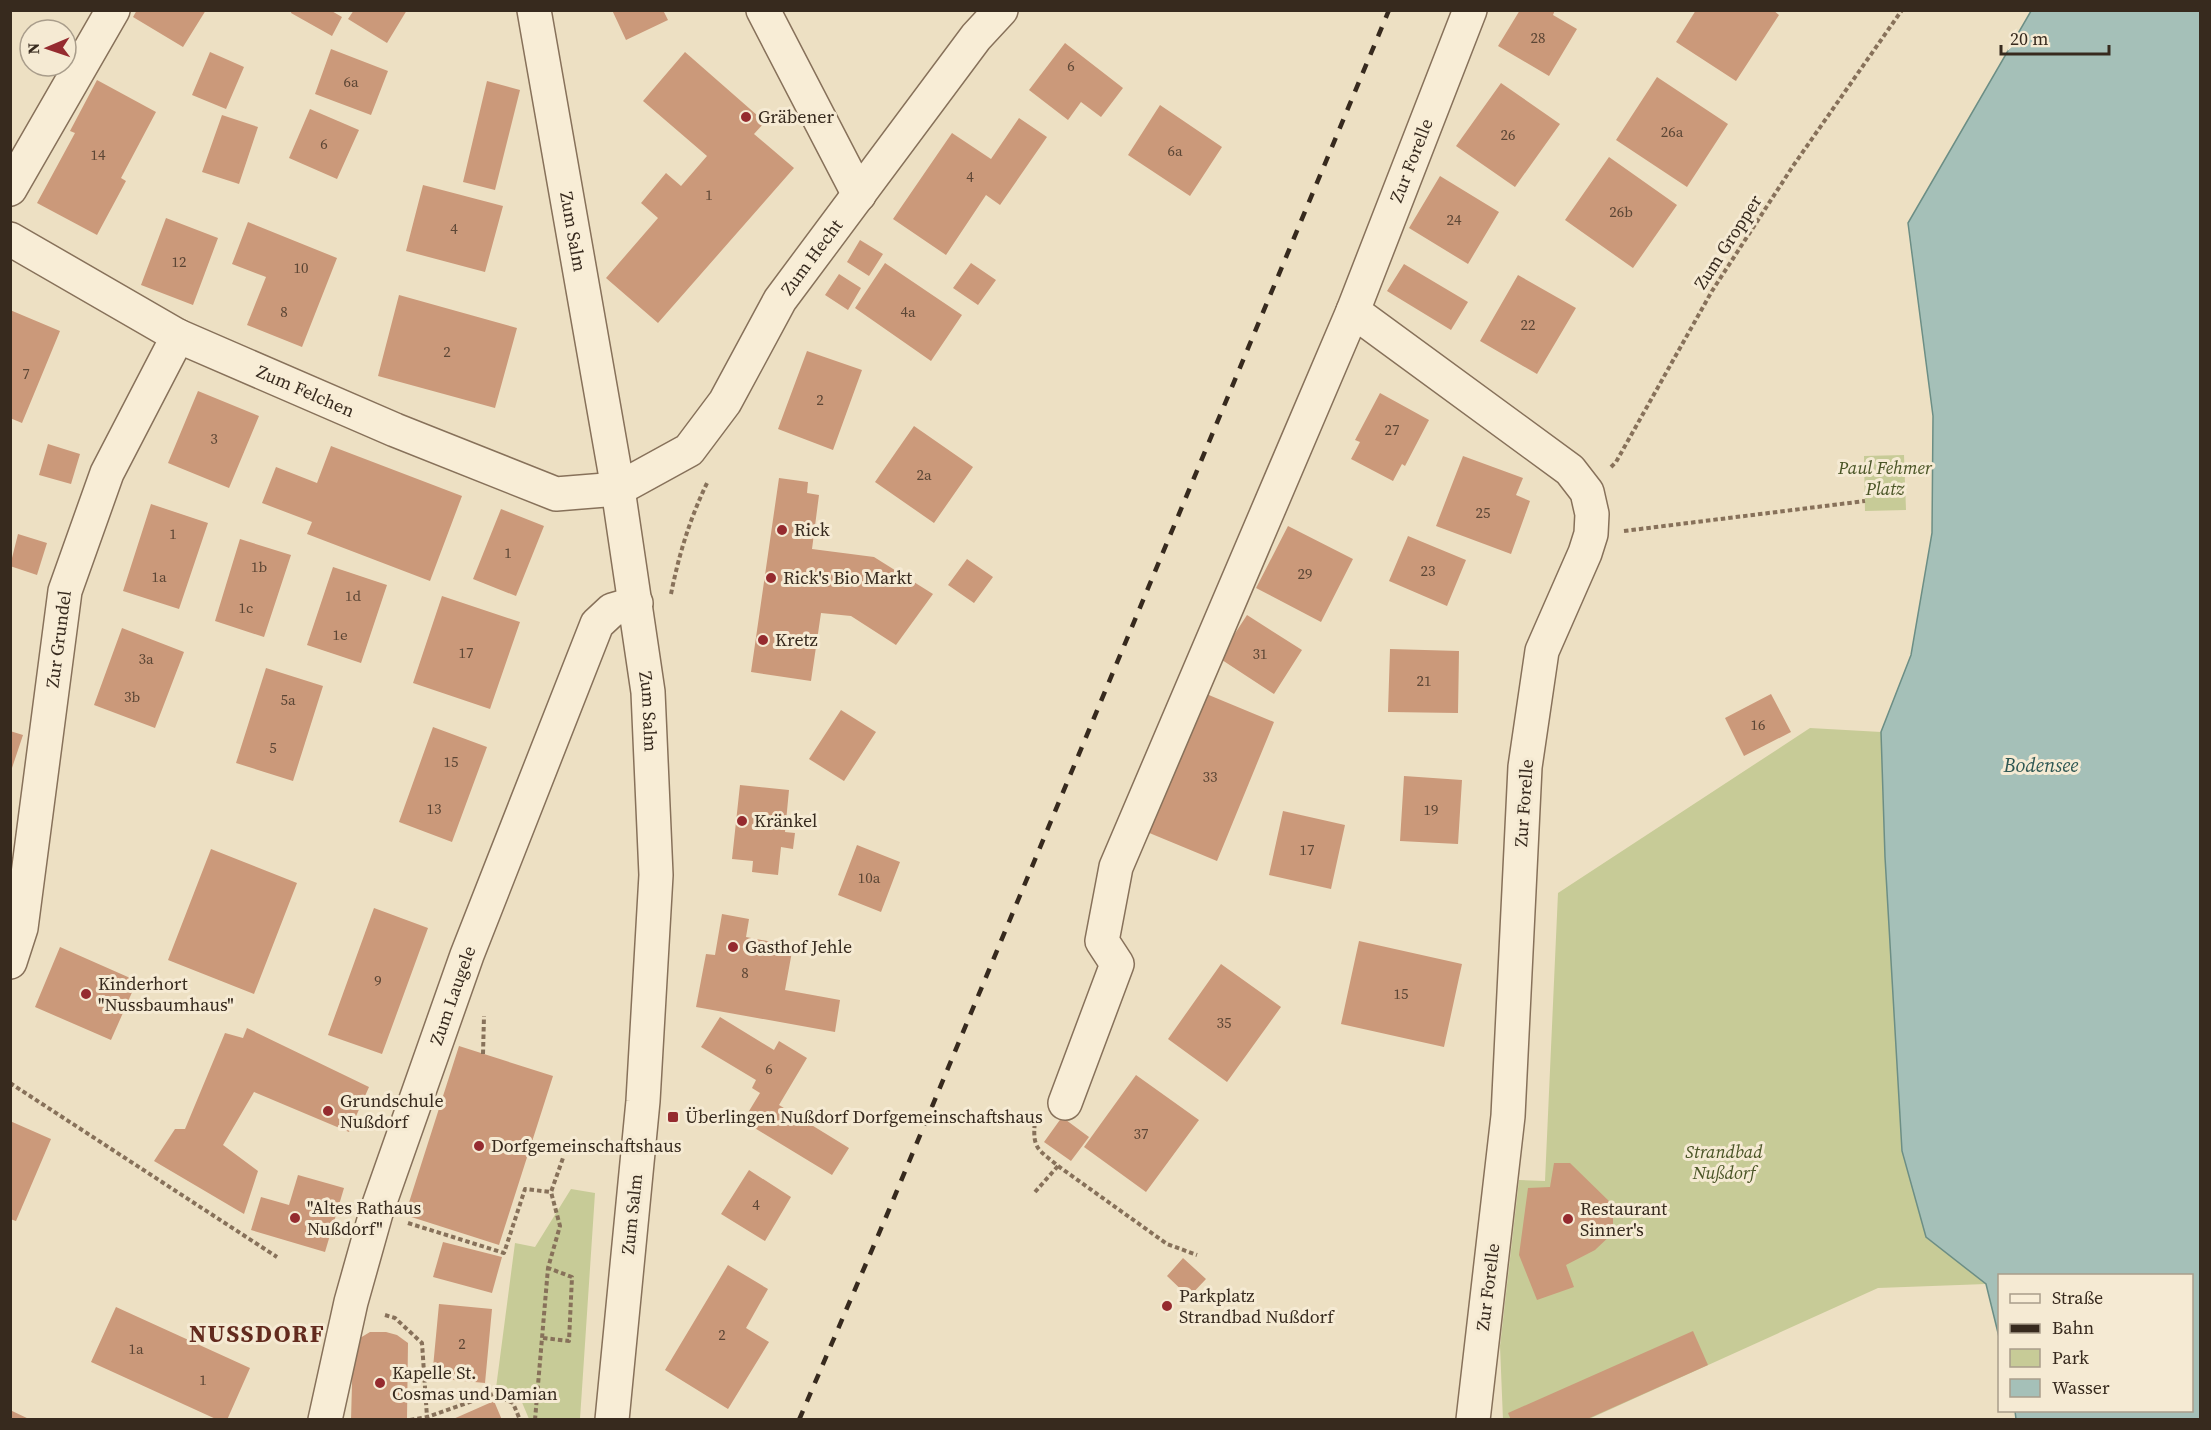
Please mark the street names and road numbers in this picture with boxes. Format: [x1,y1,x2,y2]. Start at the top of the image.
street label: Zur Forelle [1383,115,1439,206]
street label: Zum Gropper [1688,189,1768,294]
street label: Zum Salm [554,190,593,273]
street label: Zum Hecht [775,214,848,300]
street label: Zum Felchen [253,359,359,423]
street label: Zur Grundel [39,589,77,689]
street label: Zum Salm [633,669,664,752]
street label: Zur Forelle [1508,758,1539,848]
street label: Zum Laugele [423,942,481,1048]
street label: Zum Salm [615,1173,648,1255]
street label: Zur Forelle [1470,1242,1505,1332]

